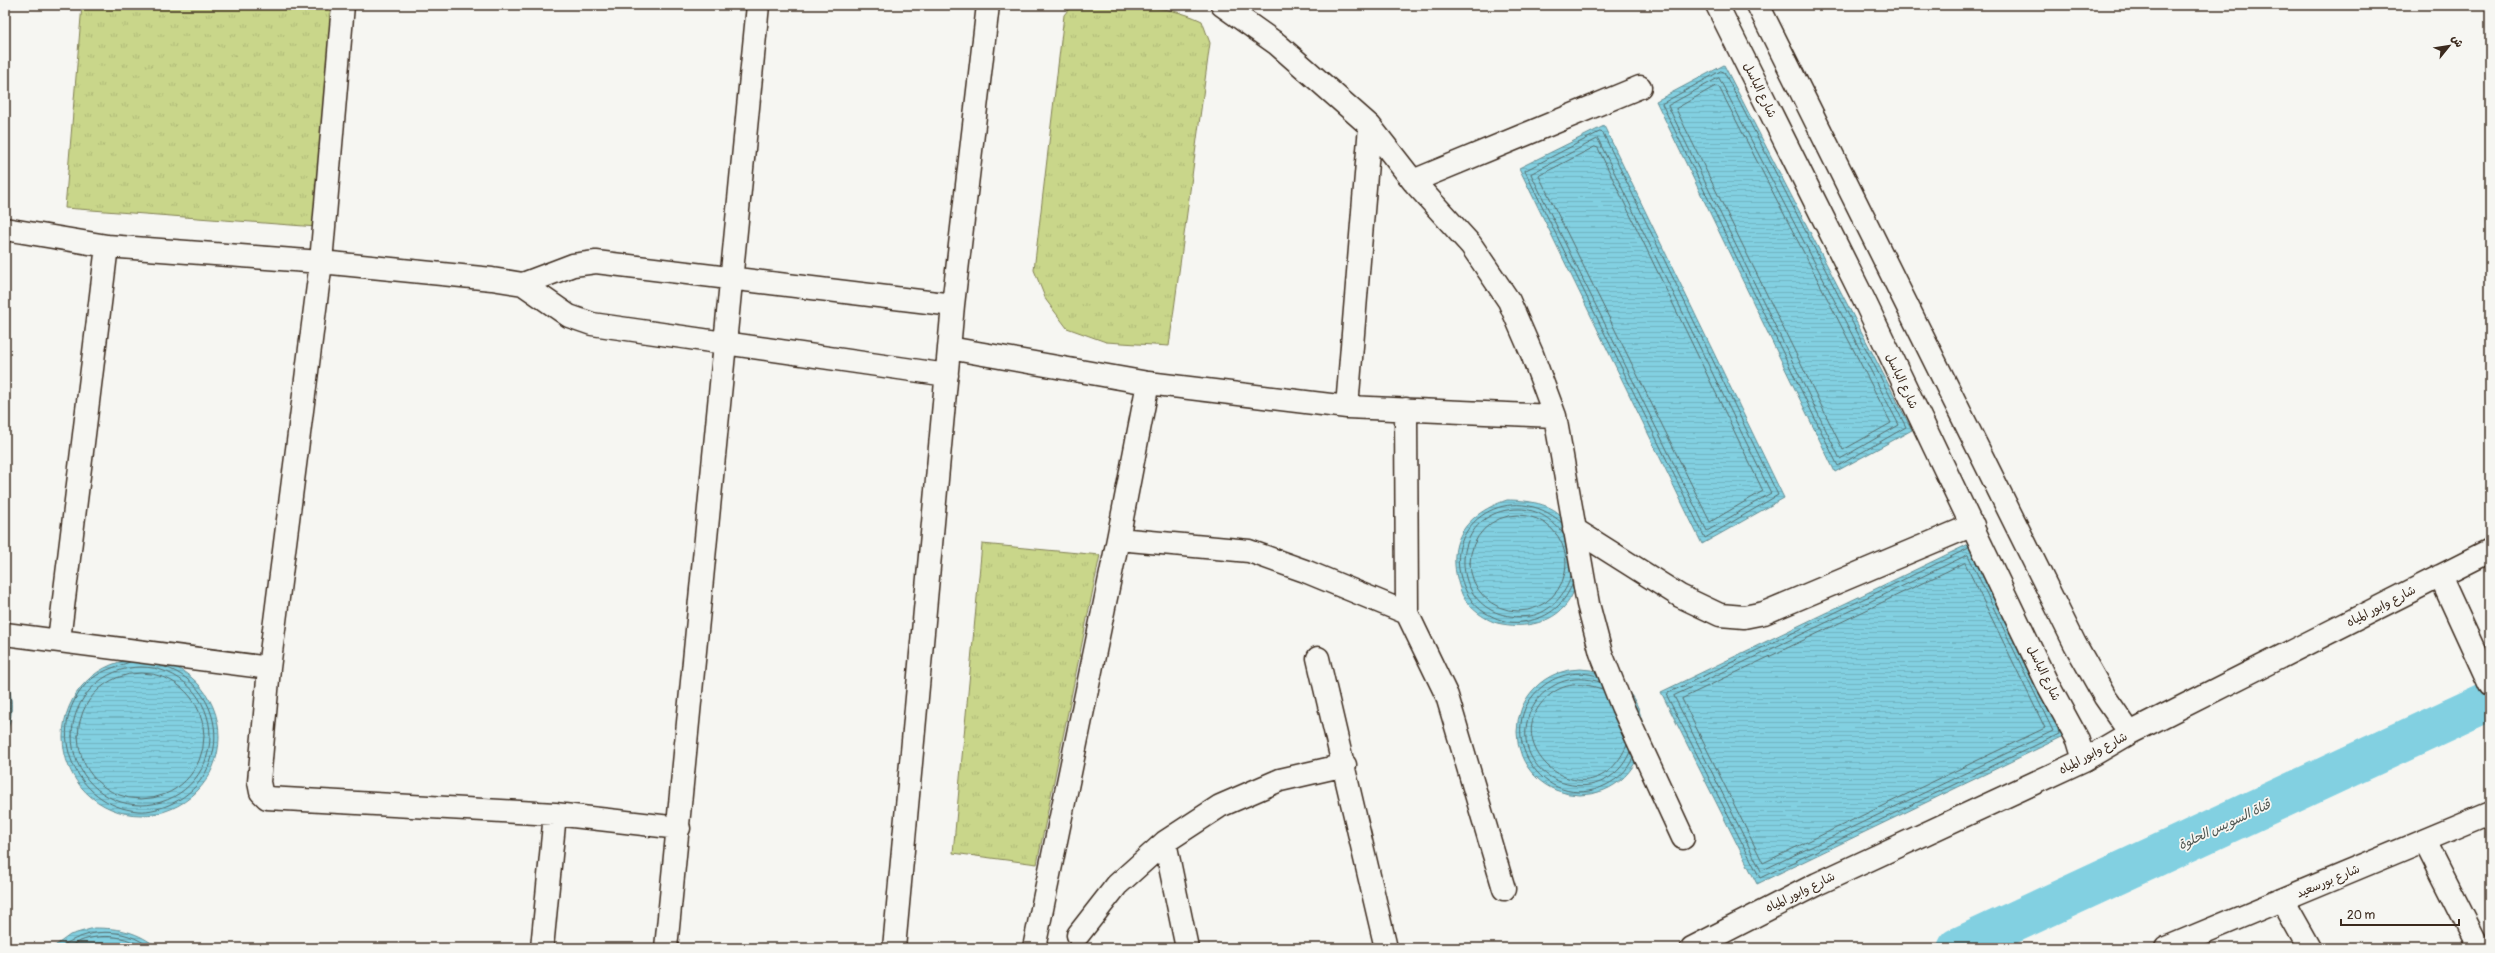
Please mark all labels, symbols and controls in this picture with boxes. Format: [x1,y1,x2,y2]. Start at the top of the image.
north arrow [2429,26,2469,66]
text: ش [2449,33,2466,50]
street label: شارع الباسل [1739,60,1779,121]
street label: شارع الباسل [1881,351,1921,412]
street label: شارع وابور المياه [2344,583,2419,631]
street label: شارع الباسل [2023,643,2063,704]
street label: شارع وابور المياه [2056,729,2131,779]
water label: قناة السويس الحلوة [2176,796,2275,853]
street label: شارع بورسعيد [2294,861,2363,902]
street label: شارع وابور المياه [1763,869,1838,917]
scale bar [2341,901,2459,927]
text: 20 m [2347,908,2376,923]

